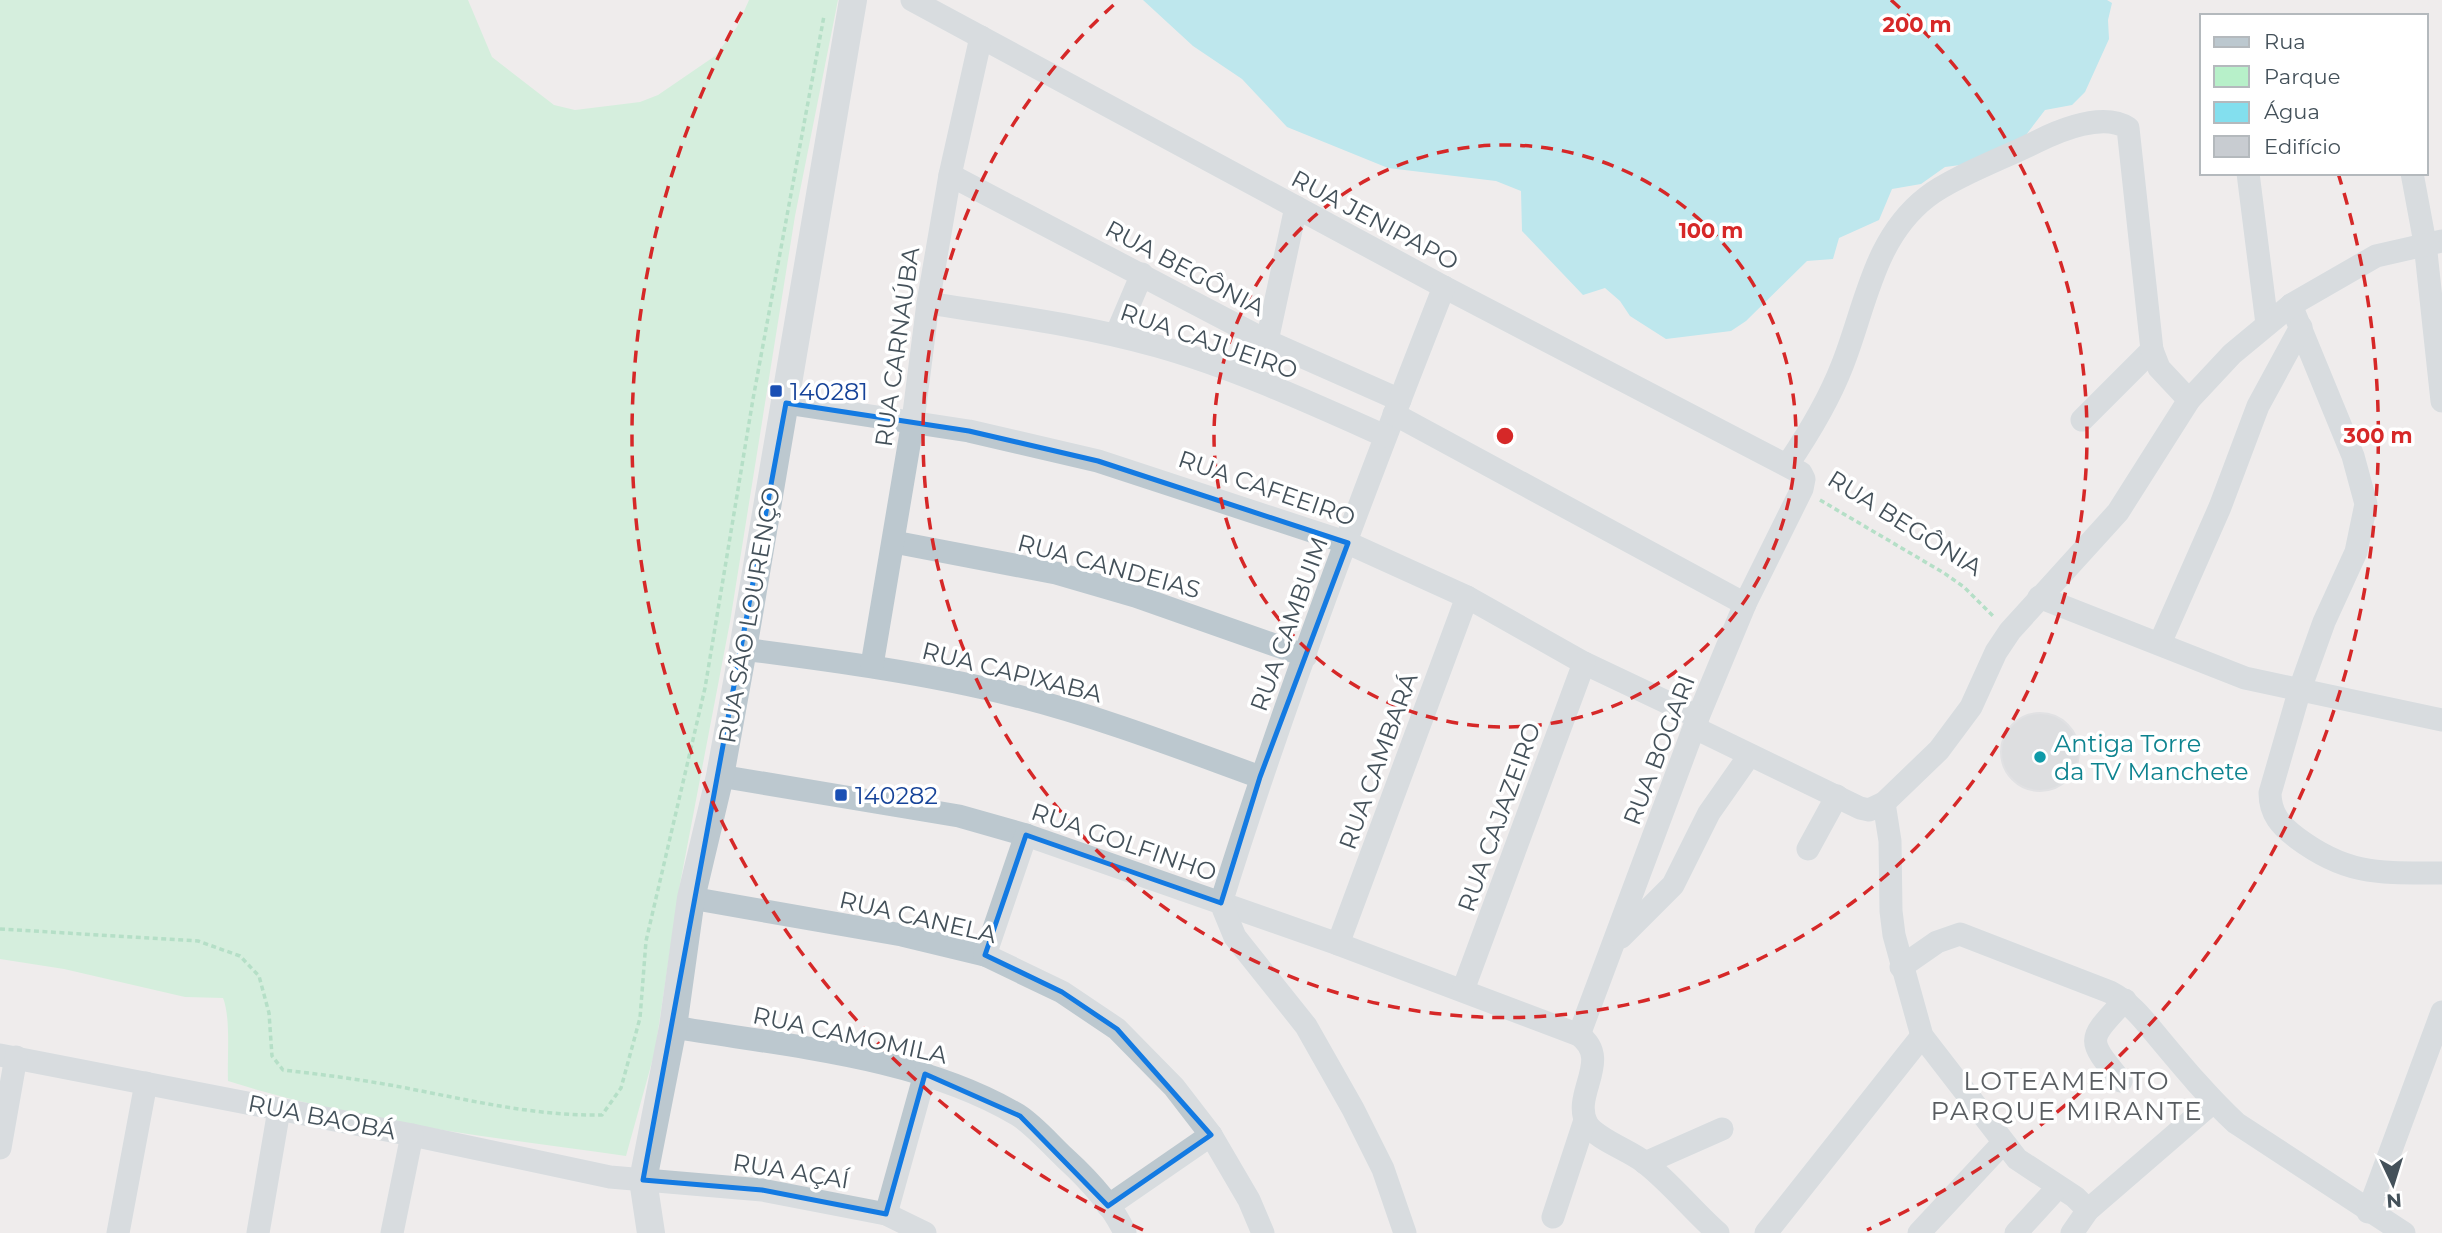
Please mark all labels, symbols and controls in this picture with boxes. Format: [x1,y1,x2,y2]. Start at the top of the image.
text: 200 m [1883,12,1951,37]
legend [2200,14,2428,175]
text: Rua [2264,29,2306,54]
text: Parque [2264,64,2340,89]
text: Água [2264,99,2320,124]
text: Edifício [2264,134,2341,159]
street label: RUA JENIPAPO [1286,164,1464,276]
street label: RUA BEGÔNIA [1100,214,1270,323]
text: 100 m [1679,218,1743,243]
street label: RUA CARNAÚBA [869,245,925,449]
street label: RUA CAJUEIRO [1117,297,1301,385]
place label: 140281 [790,377,868,406]
marker: 140281 [768,383,784,399]
text: 300 m [2343,423,2412,448]
centre of rings [1493,424,1517,448]
street label: RUA CAFEEIRO [1175,444,1359,532]
street label: RUA BEGÔNIA [1823,464,1988,582]
street label: RUA SÃO LOURENÇO [712,485,786,745]
street label: RUA CANDEIAS [1014,528,1204,604]
street label: RUA CAMBUIM [1244,533,1334,715]
street label: RUA CAPIXABA [919,636,1106,709]
street label: RUA CAMBARÁ [1333,668,1424,853]
street label: RUA BOGARI [1617,671,1701,829]
street label: RUA CAJAZEIRO [1451,719,1547,915]
place label: Antiga Torre da TV Manchete [2054,729,2249,786]
marker: Antiga Torre da TV Manchete [2032,749,2048,765]
place label: 140282 [855,781,938,810]
marker: 140282 [833,787,849,803]
street label: RUA GOLFINHO [1028,797,1220,887]
street label: RUA CANELA [837,885,1000,949]
street label: RUA CAMOMILA [750,1000,951,1070]
district label: LOTEAMENTO PARQUE MIRANTE [1930,1065,2204,1127]
street label: RUA BAOBÁ [246,1088,399,1146]
street label: RUA AÇAÍ [731,1147,852,1195]
north arrow [2358,1149,2428,1219]
text: N [2386,1188,2403,1212]

